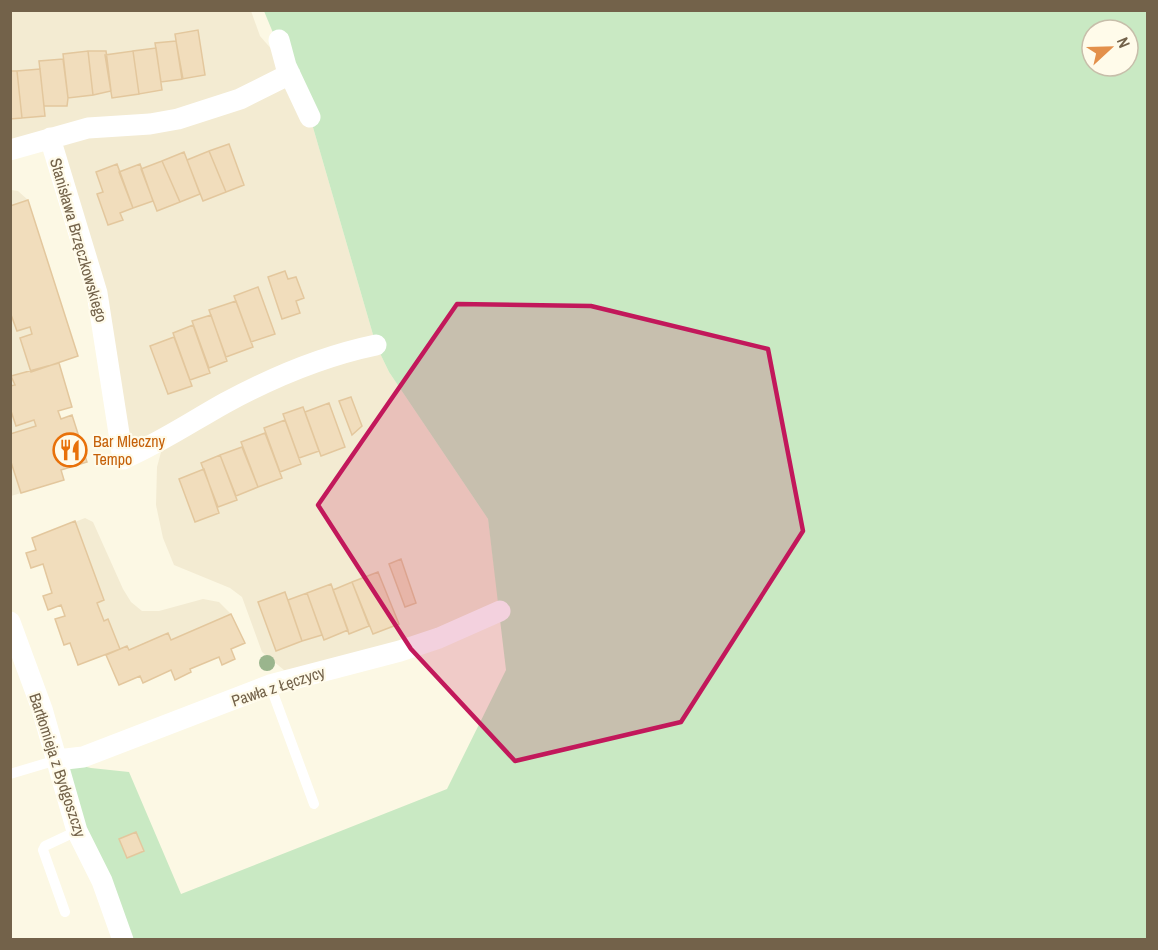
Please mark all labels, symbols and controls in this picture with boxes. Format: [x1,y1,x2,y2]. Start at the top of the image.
north arrow [1080,18,1140,78]
text: N [1112,34,1136,51]
street label: Stanisława Brzęczkowskiego [45,155,113,325]
place label: Bar Mleczny Tempo [93,430,166,470]
restaurant icon: Bar Mleczny Tempo [52,432,88,468]
street label: Pawła z Łęczycy [228,660,328,711]
street label: Bartłomieja z Bydgoszczy [24,690,92,840]

